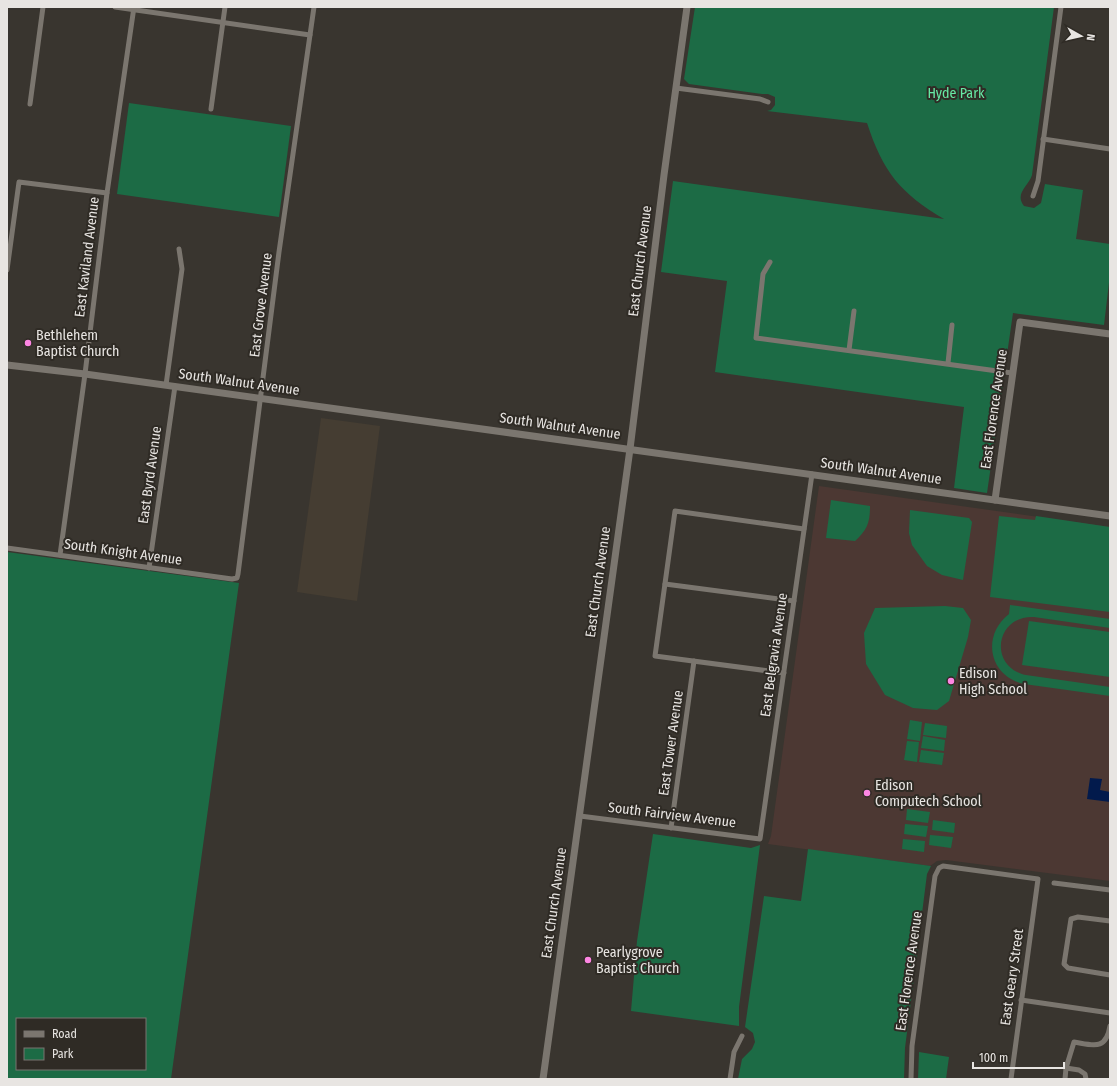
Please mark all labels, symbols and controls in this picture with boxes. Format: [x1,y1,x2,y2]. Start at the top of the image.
north arrow [1061,16,1101,56]
text: N [1084,33,1097,41]
park label: Hyde Park [927,85,985,102]
street label: East Kaviland Avenue [71,196,103,318]
street label: East Church Avenue [625,204,655,318]
street label: East Grove Avenue [246,252,276,358]
place label: Bethlehem Baptist Church [36,327,119,360]
marker: Bethlehem Baptist Church [23,338,33,348]
street label: East Florence Avenue [977,348,1011,470]
street label: South Walnut Avenue [177,365,301,399]
street label: South Walnut Avenue [498,409,622,443]
street label: East Byrd Avenue [135,425,165,525]
street label: South Walnut Avenue [819,454,943,488]
street label: East Church Avenue [582,525,614,639]
street label: South Knight Avenue [63,535,183,569]
street label: East Belgravia Avenue [757,592,791,718]
place label: Edison High School [959,665,1027,698]
marker: Edison High School [946,676,956,686]
street label: East Tower Avenue [655,689,687,797]
place label: Edison Computech School [875,777,982,810]
marker: Edison Computech School [862,788,872,798]
street label: South Fairview Avenue [607,799,737,831]
street label: East Church Avenue [538,846,570,960]
street label: East Florence Avenue [892,910,926,1032]
street label: East Geary Street [997,927,1027,1026]
place label: Pearlygrove Baptist Church [596,944,679,977]
marker: Pearlygrove Baptist Church [583,955,593,965]
legend [16,1018,146,1070]
text: Road [52,1027,77,1041]
scale bar [973,1044,1064,1070]
text: Park [52,1047,74,1061]
text: 100 m [979,1051,1008,1065]

